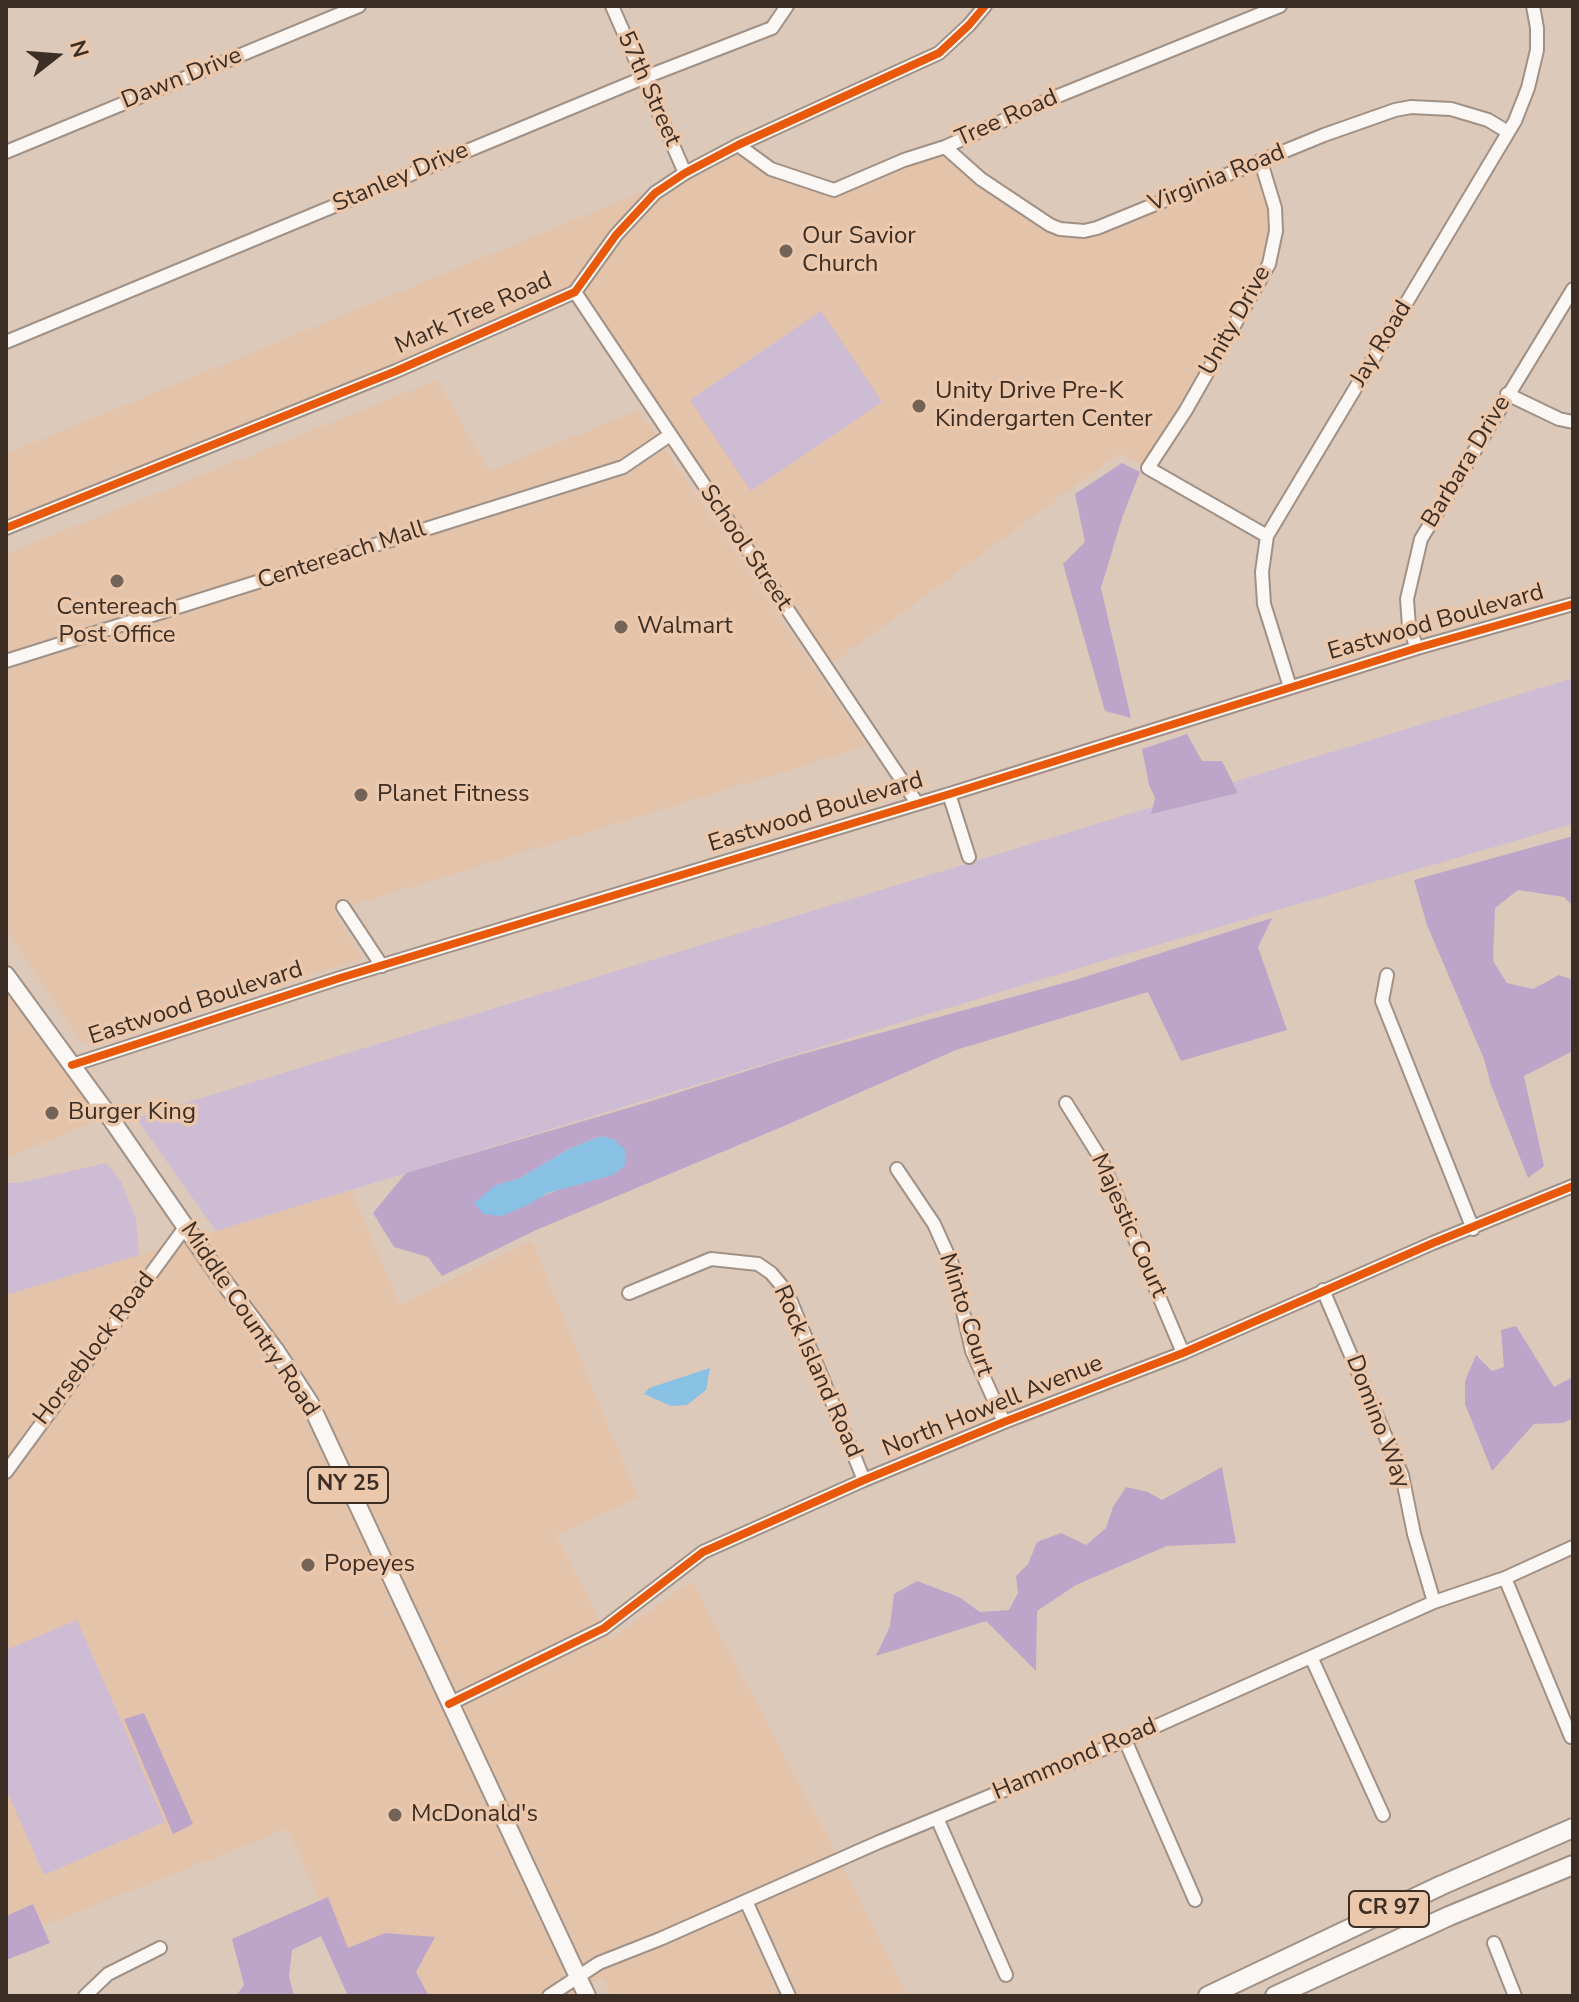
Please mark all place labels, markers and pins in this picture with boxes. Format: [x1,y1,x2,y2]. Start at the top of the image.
place label: Our Savior Church [802,223,916,279]
marker: Our Savior Church [777,242,795,260]
place label: Unity Drive Pre-K Kindergarten Center [935,378,1153,434]
marker: Unity Drive Pre-K Kindergarten Center [910,397,928,415]
marker: Centereach Post Office [108,572,126,590]
place label: Centereach Post Office [56,594,178,650]
place label: Walmart [637,613,733,641]
marker: Walmart [612,618,630,636]
place label: Planet Fitness [377,781,530,809]
marker: Planet Fitness [352,786,370,804]
place label: Burger King [68,1099,196,1127]
marker: Burger King [43,1104,61,1122]
place label: Popeyes [324,1551,415,1579]
marker: Popeyes [299,1556,317,1574]
place label: McDonald's [411,1801,538,1829]
marker: McDonald's [386,1806,404,1824]

